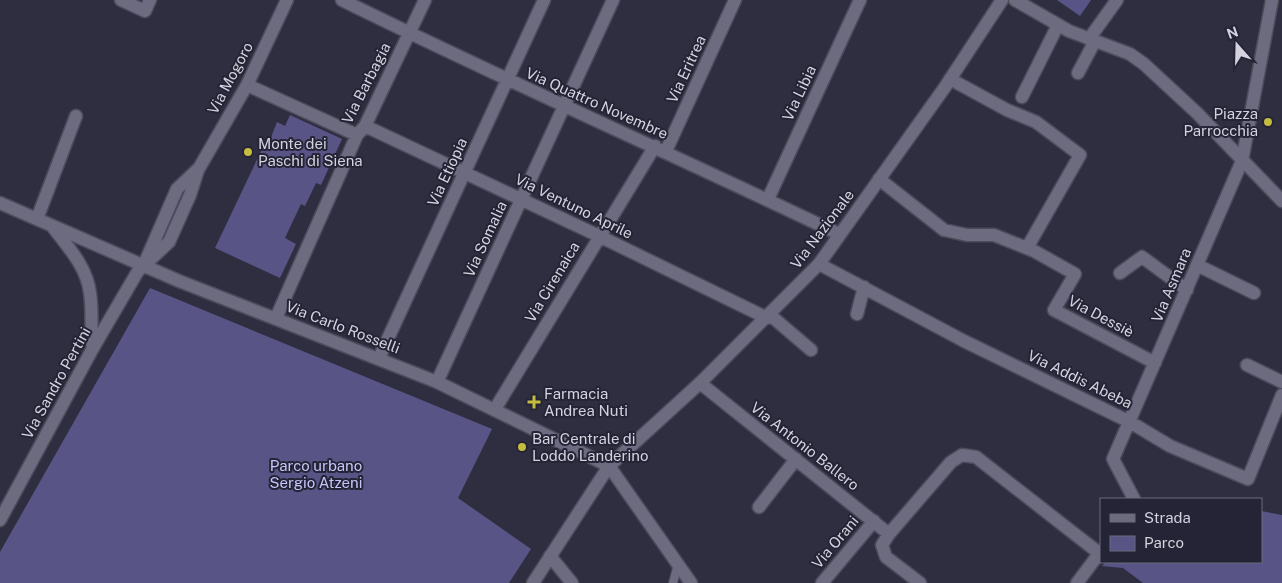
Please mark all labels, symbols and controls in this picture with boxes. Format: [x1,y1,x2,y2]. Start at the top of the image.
north arrow [1212,20,1262,70]
text: N [1225,23,1240,42]
street label: Via Eritrea [663,32,709,106]
street label: Via Mogoro [204,39,256,117]
street label: Via Barbagia [338,40,394,126]
street label: Via Libia [779,63,819,123]
street label: Via Quattro Novembre [523,64,671,142]
place label: Piazza Parrocchia [1183,105,1258,139]
marker: Piazza Parrocchia [1262,116,1274,128]
place label: Monte dei Paschi di Siena [258,135,363,169]
street label: Via Etiopia [424,135,470,209]
marker: Monte dei Paschi di Siena [242,146,254,158]
street label: Via Ventuno Aprile [512,170,636,242]
street label: Via Nazionale [787,186,857,272]
street label: Via Somalia [460,198,510,280]
street label: Via Cirenaica [521,239,583,325]
street label: Via Asmara [1148,245,1194,325]
street label: Via Dessiè [1065,292,1137,340]
street label: Via Carlo Rosselli [284,297,402,357]
street label: Via Sandro Pertini [18,324,94,442]
street label: Via Addis Abeba [1025,346,1135,412]
place label: Farmacia Andrea Nuti [544,385,628,419]
marker: Farmacia Andrea Nuti [528,396,540,408]
street label: Via Antonio Ballero [747,398,863,494]
place label: Bar Centrale di Loddo Landerino [532,430,648,464]
marker: Bar Centrale di Loddo Landerino [516,441,528,453]
park label: Parco urbano Sergio Atzeni [270,457,362,491]
legend [1100,498,1262,563]
text: Strada [1144,509,1191,526]
street label: Via Orani [808,512,862,572]
text: Parco [1144,534,1184,551]

